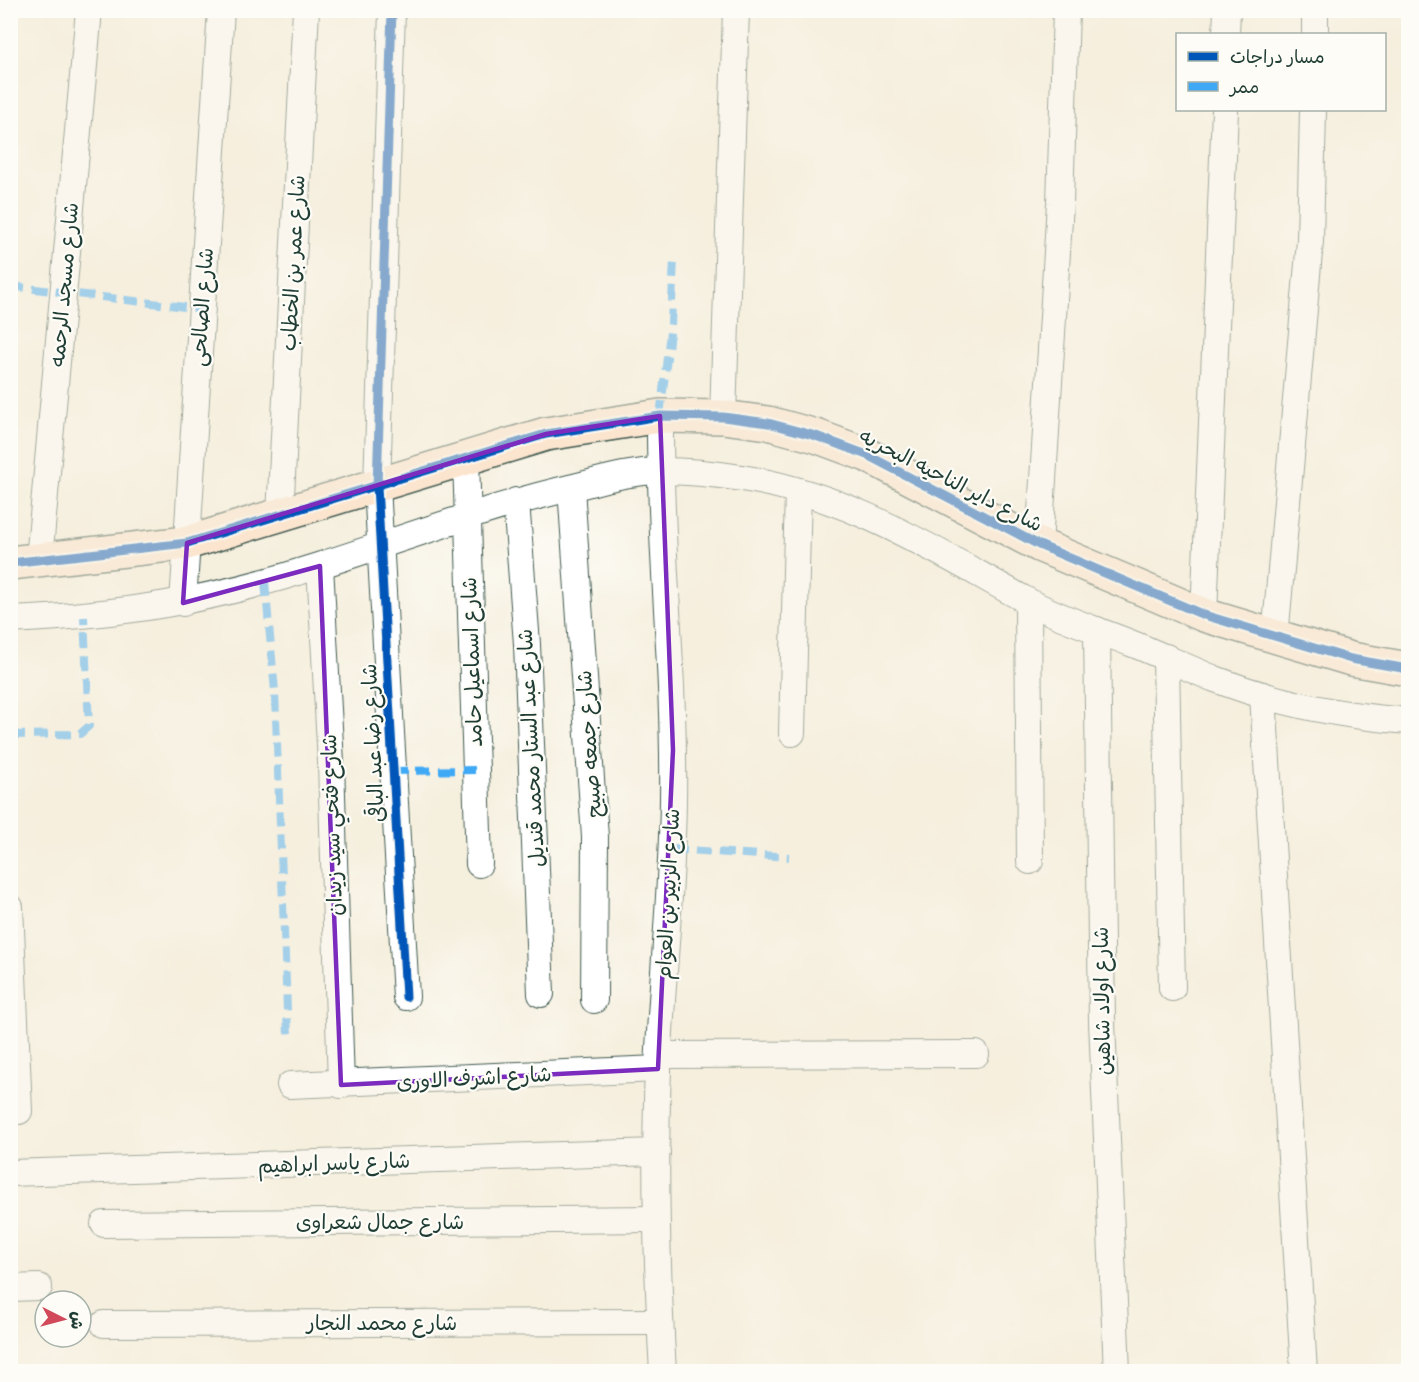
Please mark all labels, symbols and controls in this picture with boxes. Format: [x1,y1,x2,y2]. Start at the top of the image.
legend [1176,33,1386,111]
text: مسار دراجات [1230,44,1325,69]
text: ممر [1228,74,1259,99]
street label: شارع عمر بن الخطاب [273,174,313,352]
street label: شارع مسجد الرحمه [42,201,86,369]
street label: شارع الصالحى [183,246,221,368]
street label: شارع داير الناحيه البحريه [854,421,1048,539]
street label: شارع اسماعيل حامد [454,577,490,747]
street label: شارع عبد الستار محمد قنديل [510,628,552,868]
street label: شارع رضا عبد الباقى [354,663,392,823]
street label: شارع جمعه صبيح [569,669,609,819]
street label: شارع فتحي سيد زيدان [314,733,354,916]
street label: شارع الزبير بن العوام [649,808,688,980]
street label: شارع اولاد شاهين [1086,926,1118,1076]
street label: شارع اشرف الاورى [396,1059,552,1097]
street label: شارع ياسر ابراهيم [257,1145,411,1182]
street label: شارع جمال شعراوى [296,1207,464,1237]
north arrow [33,1289,93,1349]
street label: شارع محمد النجار [305,1308,457,1338]
text: ش [66,1311,90,1330]

